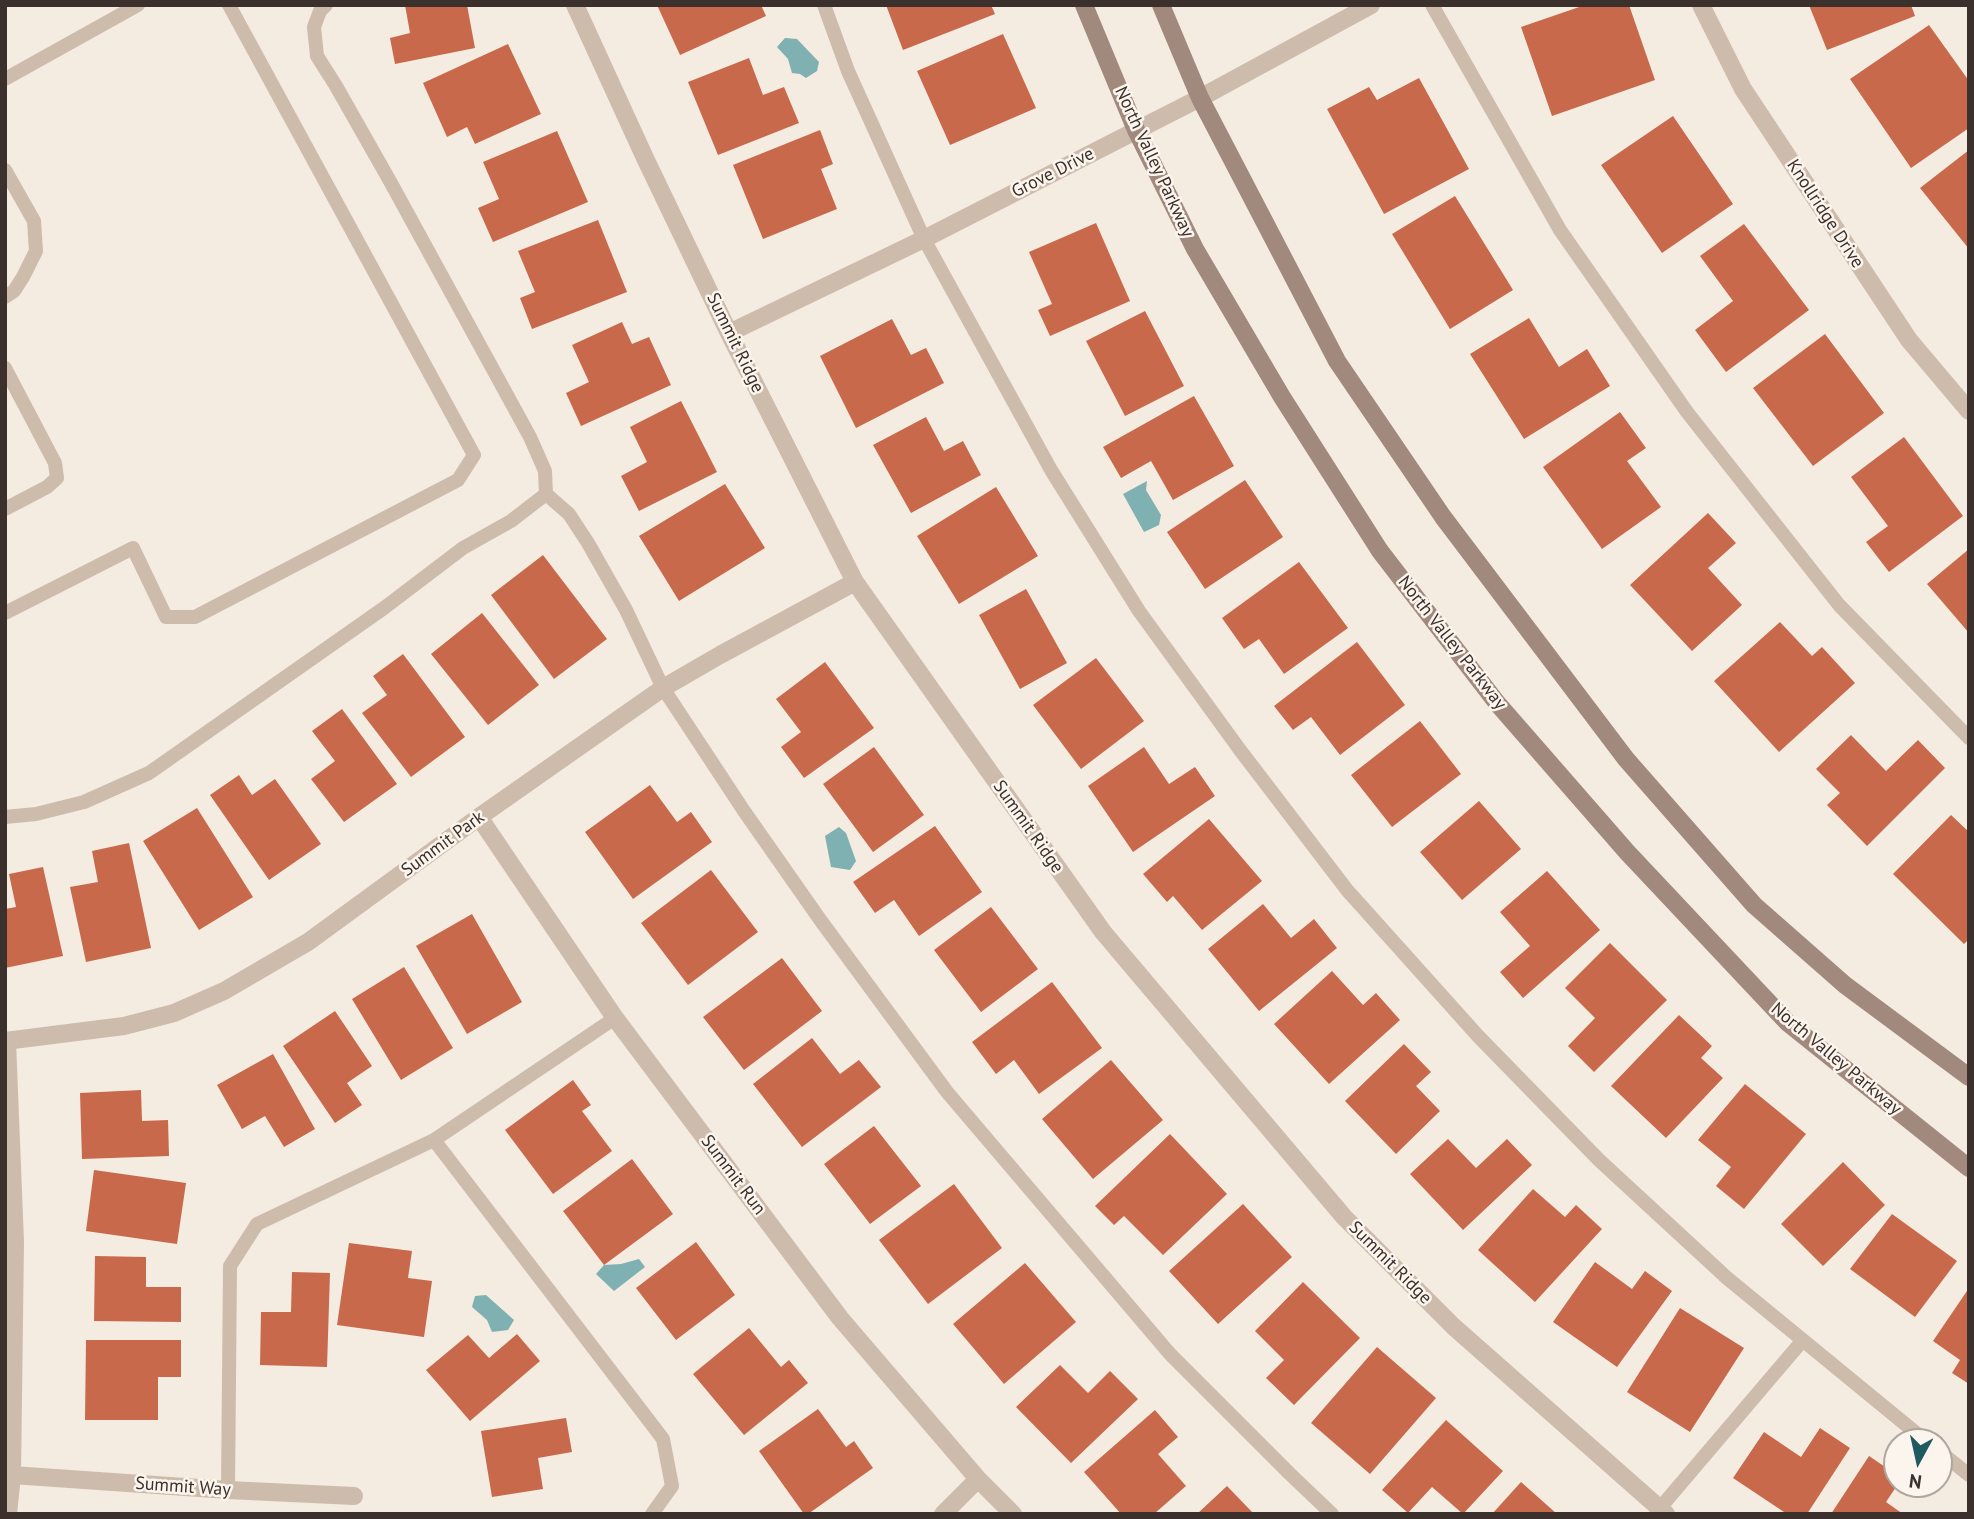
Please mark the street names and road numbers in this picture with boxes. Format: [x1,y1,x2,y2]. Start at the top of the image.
street label: North Valley Parkway [1110,83,1198,241]
street label: Grove Drive [1008,143,1098,203]
street label: Knollridge Drive [1782,156,1868,272]
street label: Summit Ridge [702,290,768,396]
street label: North Valley Parkway [1393,572,1511,714]
street label: Summit Ridge [988,776,1068,878]
street label: Summit Park [397,807,489,881]
street label: North Valley Parkway [1766,998,1906,1120]
street label: Summit Run [696,1131,770,1219]
street label: Summit Ridge [1344,1217,1436,1309]
street label: Summit Way [135,1473,231,1501]

